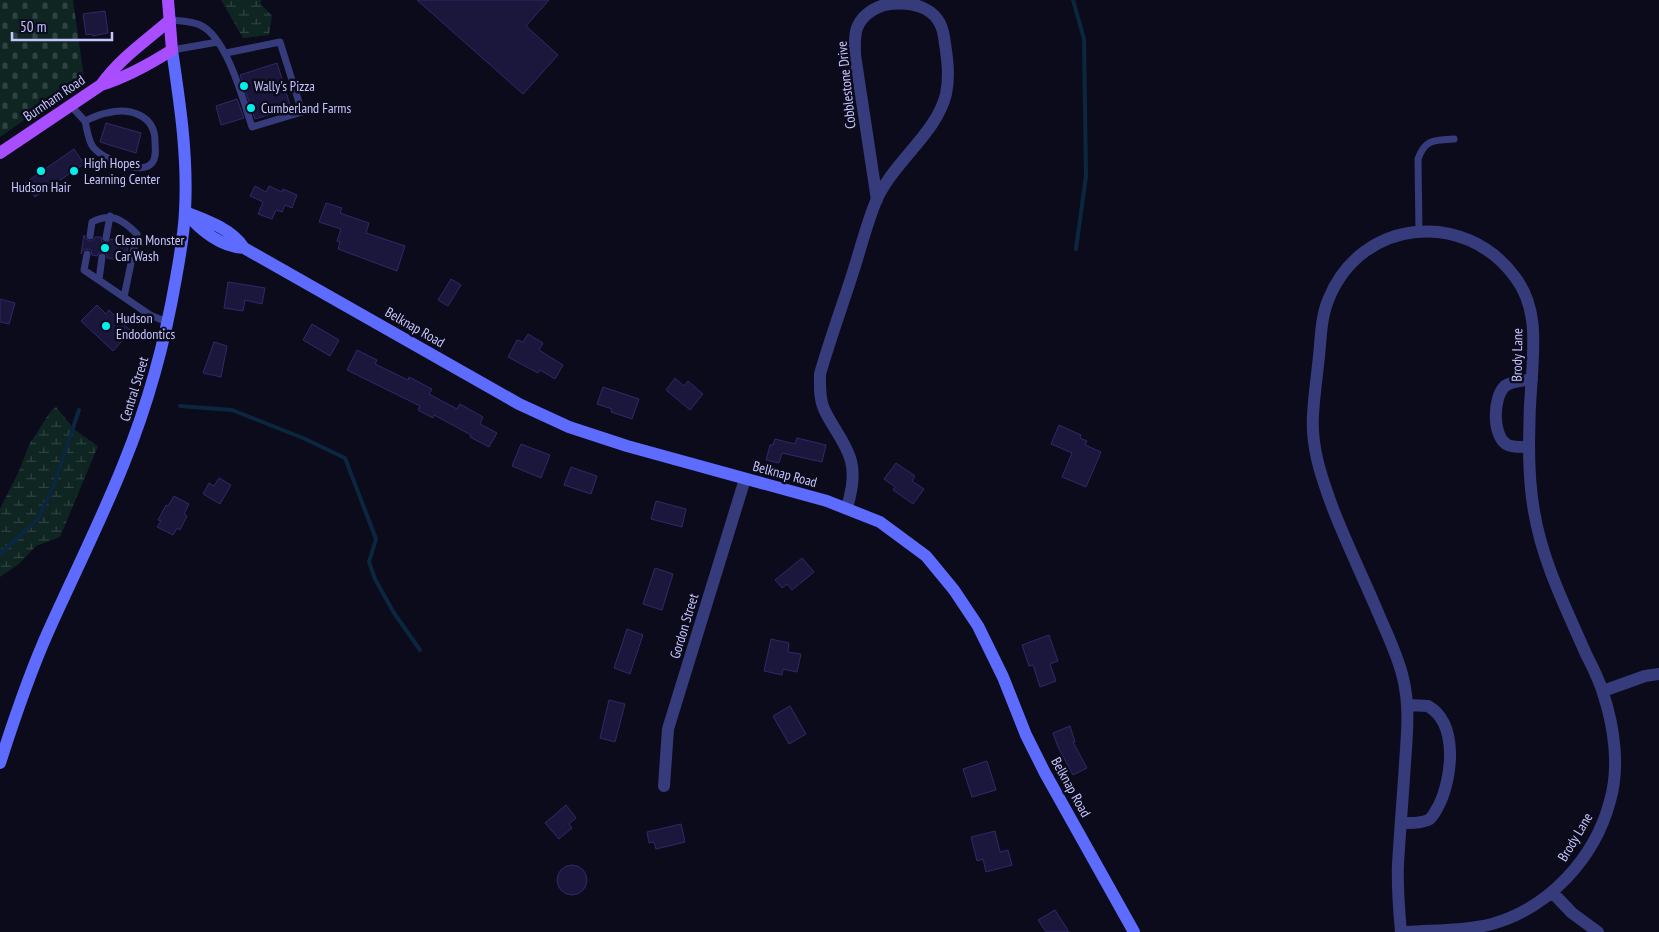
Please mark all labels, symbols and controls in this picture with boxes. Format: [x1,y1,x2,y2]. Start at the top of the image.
scale bar [12,10,112,42]
text: 50 m [20,17,46,36]
street label: Cobblestone Drive [832,40,860,130]
street label: Burnham Road [20,71,88,125]
place label: Wally's Pizza [254,77,315,95]
marker: Wally's Pizza [238,80,250,92]
place label: Cumberland Farms [261,99,351,117]
marker: Cumberland Farms [245,102,257,114]
place label: High Hopes Learning Center [84,154,160,188]
marker: Hudson Hair [35,165,47,177]
marker: High Hopes Learning Center [68,165,80,177]
place label: Hudson Hair [11,178,71,196]
place label: Clean Monster Car Wash [115,231,185,265]
marker: Clean Monster Car Wash [99,242,111,254]
street label: Belknap Road [382,303,448,351]
place label: Hudson Endodontics [116,309,175,343]
marker: Hudson Endodontics [100,320,112,332]
street label: Brody Lane [1508,328,1526,382]
street label: Central Street [116,354,152,423]
street label: Belknap Road [751,457,819,491]
street label: Gordon Street [666,591,702,661]
street label: Belknap Road [1047,754,1095,820]
street label: Brody Lane [1554,809,1597,865]

